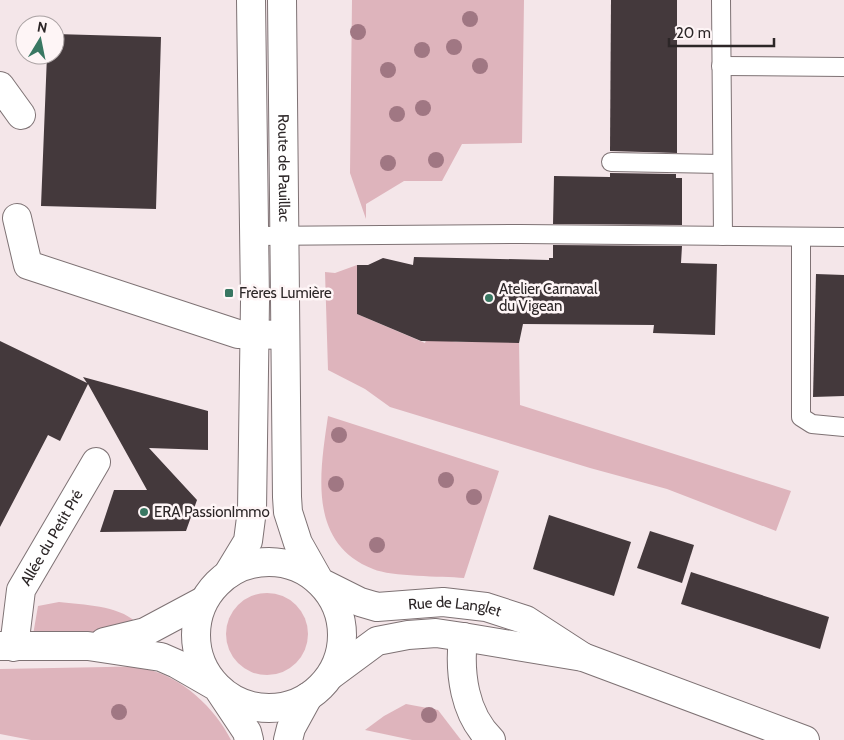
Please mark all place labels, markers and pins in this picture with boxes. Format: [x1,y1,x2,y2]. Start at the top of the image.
place label: Atelier Carnaval du Vigean [499,280,598,315]
place label: Frères Lumière [239,284,332,302]
marker: Frères Lumière [223,287,235,299]
marker: Atelier Carnaval du Vigean [483,292,495,304]
place label: ERA PassionImmo [154,503,270,521]
marker: ERA PassionImmo [138,506,150,518]

